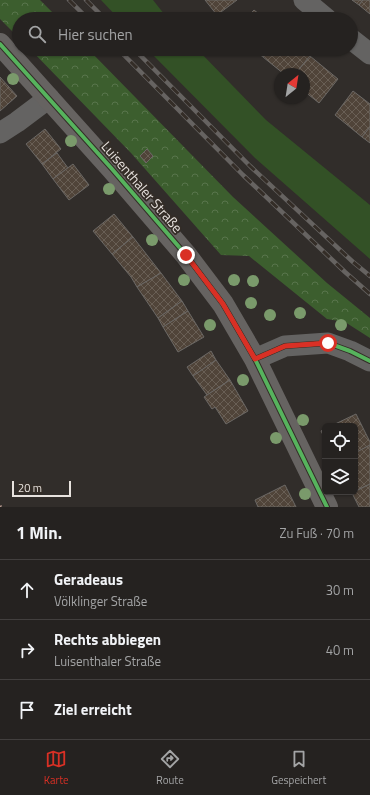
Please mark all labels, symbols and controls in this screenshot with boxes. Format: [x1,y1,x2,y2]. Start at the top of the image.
search box [12,12,358,56]
icon: search [26,23,48,45]
text: Hier suchen [58,23,133,46]
north arrow [274,68,310,104]
street label: Luisenthaler Straße [97,136,188,237]
route end [177,246,195,264]
route start [319,334,337,352]
map controls [322,423,358,495]
button: locate [322,423,358,459]
button: layers [322,459,358,495]
scale bar [12,479,71,498]
text: 20 m [18,480,42,496]
text: 1 Min. [16,520,62,546]
text: Zu Fuß · 70 m [280,523,354,543]
text: Geradeaus [54,568,123,591]
icon: ahead [16,579,38,601]
text: 30 m [326,580,354,600]
text: Völklinger Straße [54,591,147,611]
text: Rechts abbiegen [54,628,161,651]
icon: right [16,639,38,661]
text: 40 m [326,640,354,660]
text: Luisenthaler Straße [54,651,161,671]
text: Ziel erreicht [54,698,132,721]
icon: arrive [16,699,38,721]
tab: Karte [44,748,69,788]
tab: Route [156,748,184,788]
tab: Gespeichert [271,748,326,788]

